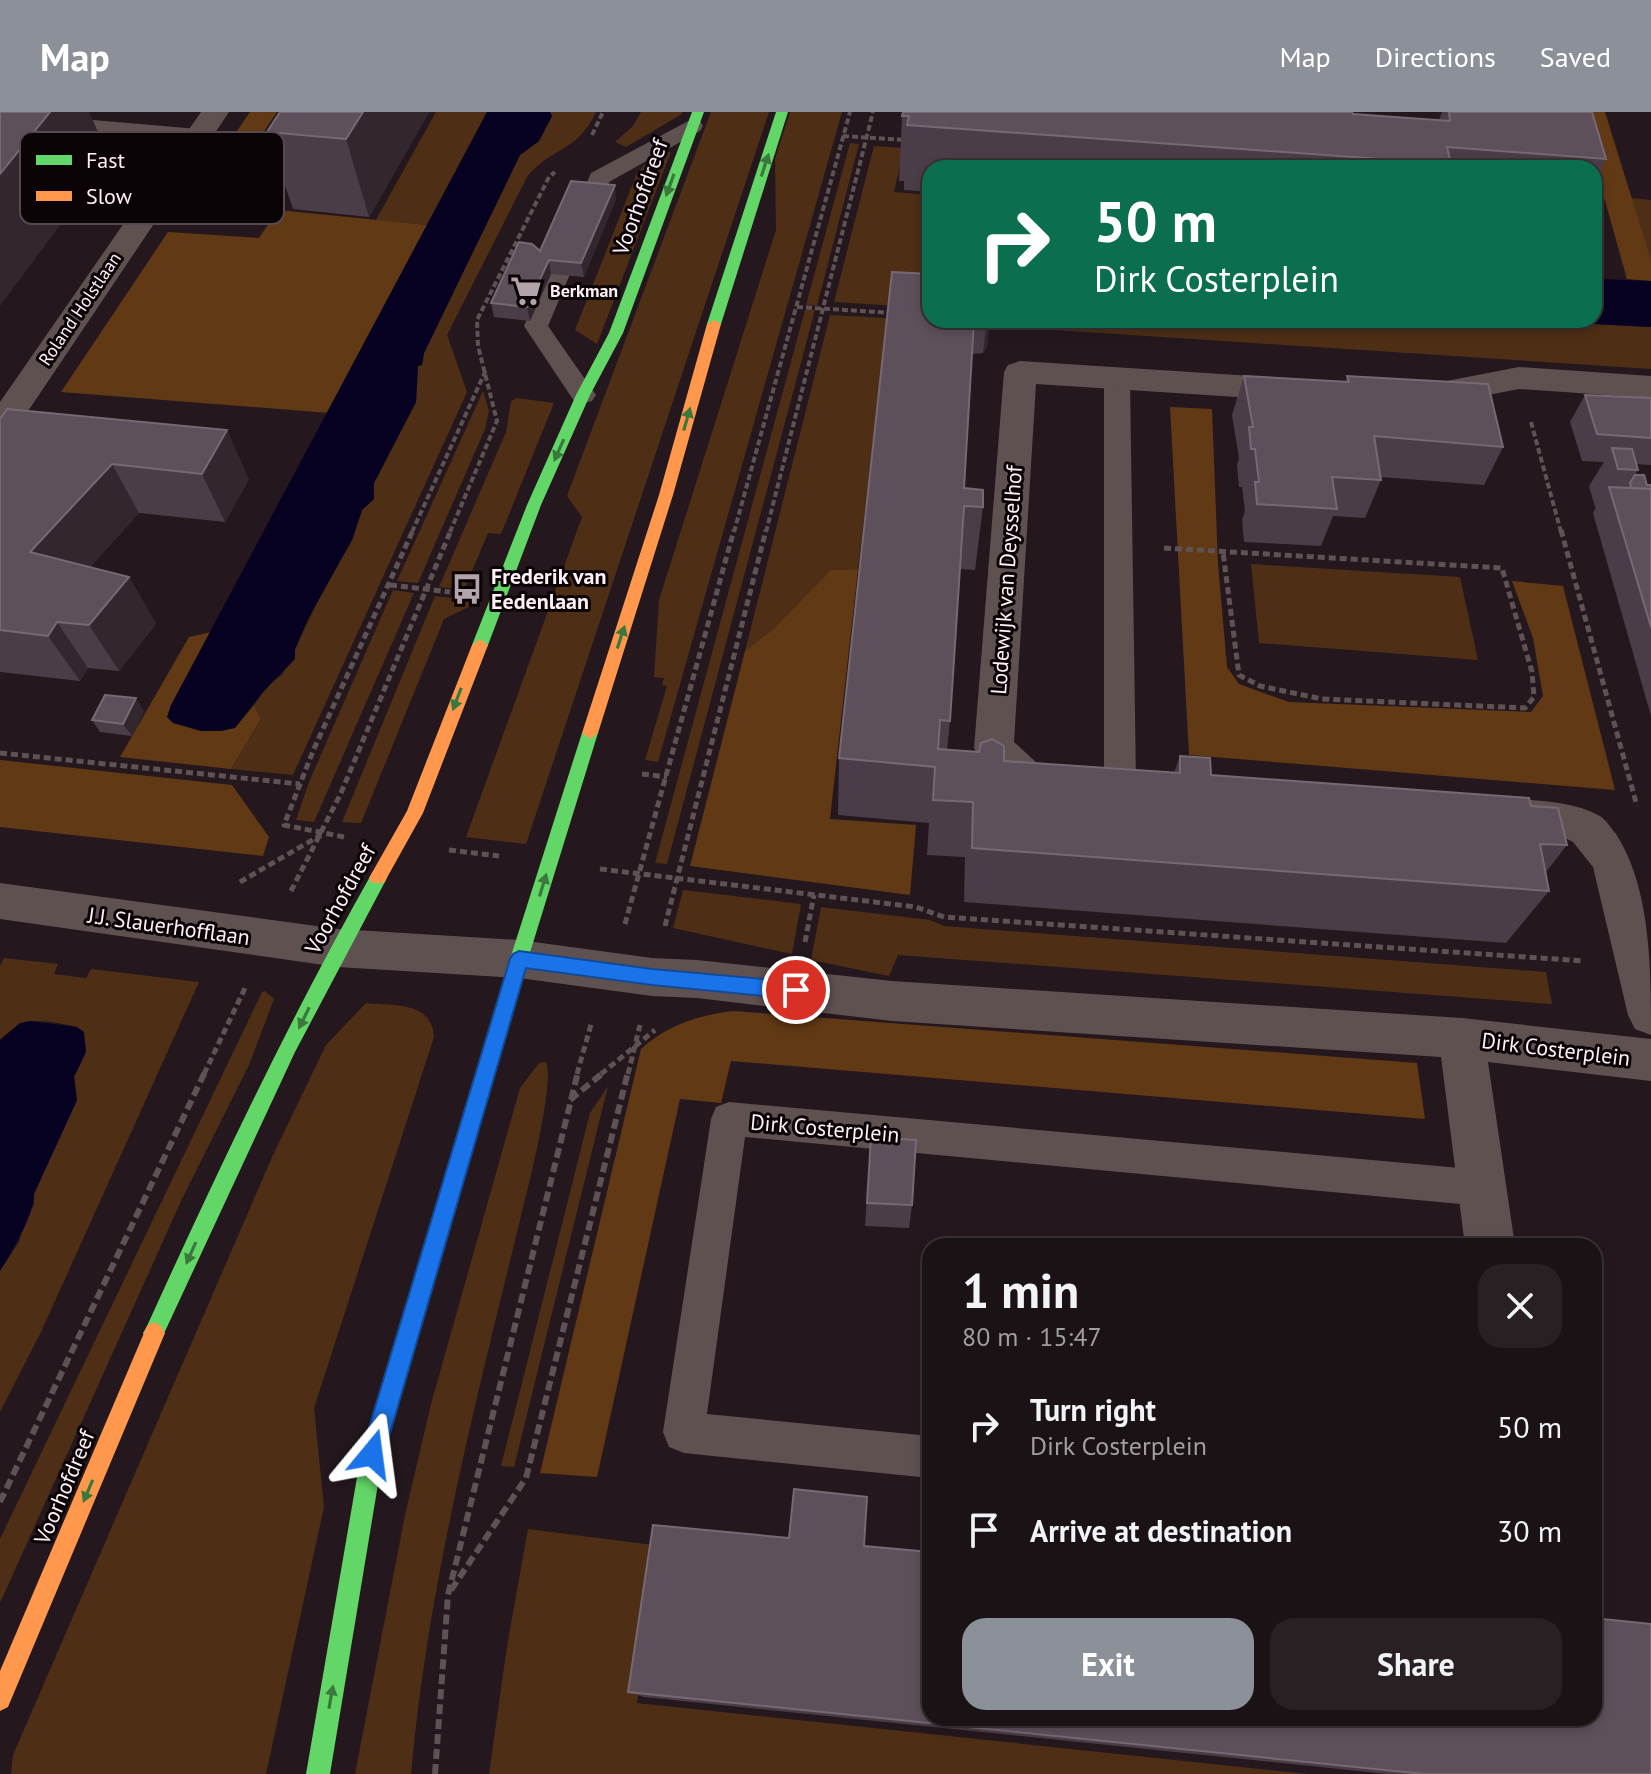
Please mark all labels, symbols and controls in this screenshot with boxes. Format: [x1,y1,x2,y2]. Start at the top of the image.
text: Map [40,32,110,81]
text: Map [1280,38,1331,75]
text: Directions [1375,38,1496,75]
text: Saved [1540,38,1611,75]
legend [20,132,284,224]
street label: Voorhofdreef [606,134,674,260]
text: Fast [86,146,126,174]
one-way arrow [759,152,772,176]
one-way arrow [664,173,676,197]
text: Slow [86,182,132,210]
text: 50 m [1094,185,1217,257]
icon: right [962,192,1066,296]
street label: Roland Holstlaan [33,248,126,370]
text: Dirk Costerplein [1094,255,1339,302]
supermarket icon: Berkman [509,274,543,308]
place label: Berkman [550,279,618,302]
one-way arrow [682,407,694,432]
one-way arrow [552,438,565,462]
street label: Lodewijk van Deysselhof [984,464,1028,695]
place label: Frederik van Eedenlaan [491,562,606,615]
bus stop icon: Frederik van Eedenlaan [450,572,484,606]
one-way arrow [616,625,628,649]
one-way arrow [451,687,463,711]
street label: Voorhofdreef [298,838,382,960]
one-way arrow [537,872,550,896]
street label: J.J. Slauerhofflaan [85,901,252,951]
pin [762,956,830,1024]
icon: arrive [774,968,818,1012]
one-way arrow [297,1007,310,1030]
street label: Dirk Costerplein [1480,1026,1632,1072]
street label: Dirk Costerplein [749,1108,901,1148]
one-way arrow [184,1241,198,1264]
text: 1 min [962,1259,1079,1321]
button: close [1478,1264,1562,1348]
text: 80 m · 15:47 [962,1320,1102,1353]
text: Turn right [1030,1390,1156,1429]
icon: right [962,1404,1006,1448]
text: 50 m [1497,1407,1562,1446]
position arrow [330,1412,414,1496]
street label: Voorhofdreef [27,1425,101,1549]
text: Dirk Costerplein [1030,1429,1207,1462]
one-way arrow [81,1479,94,1503]
icon: arrive [962,1508,1006,1552]
text: Arrive at destination [1030,1511,1292,1550]
text: 30 m [1497,1511,1562,1550]
button: Exit [962,1618,1254,1710]
button: Share [1270,1618,1562,1710]
one-way arrow [325,1684,338,1709]

